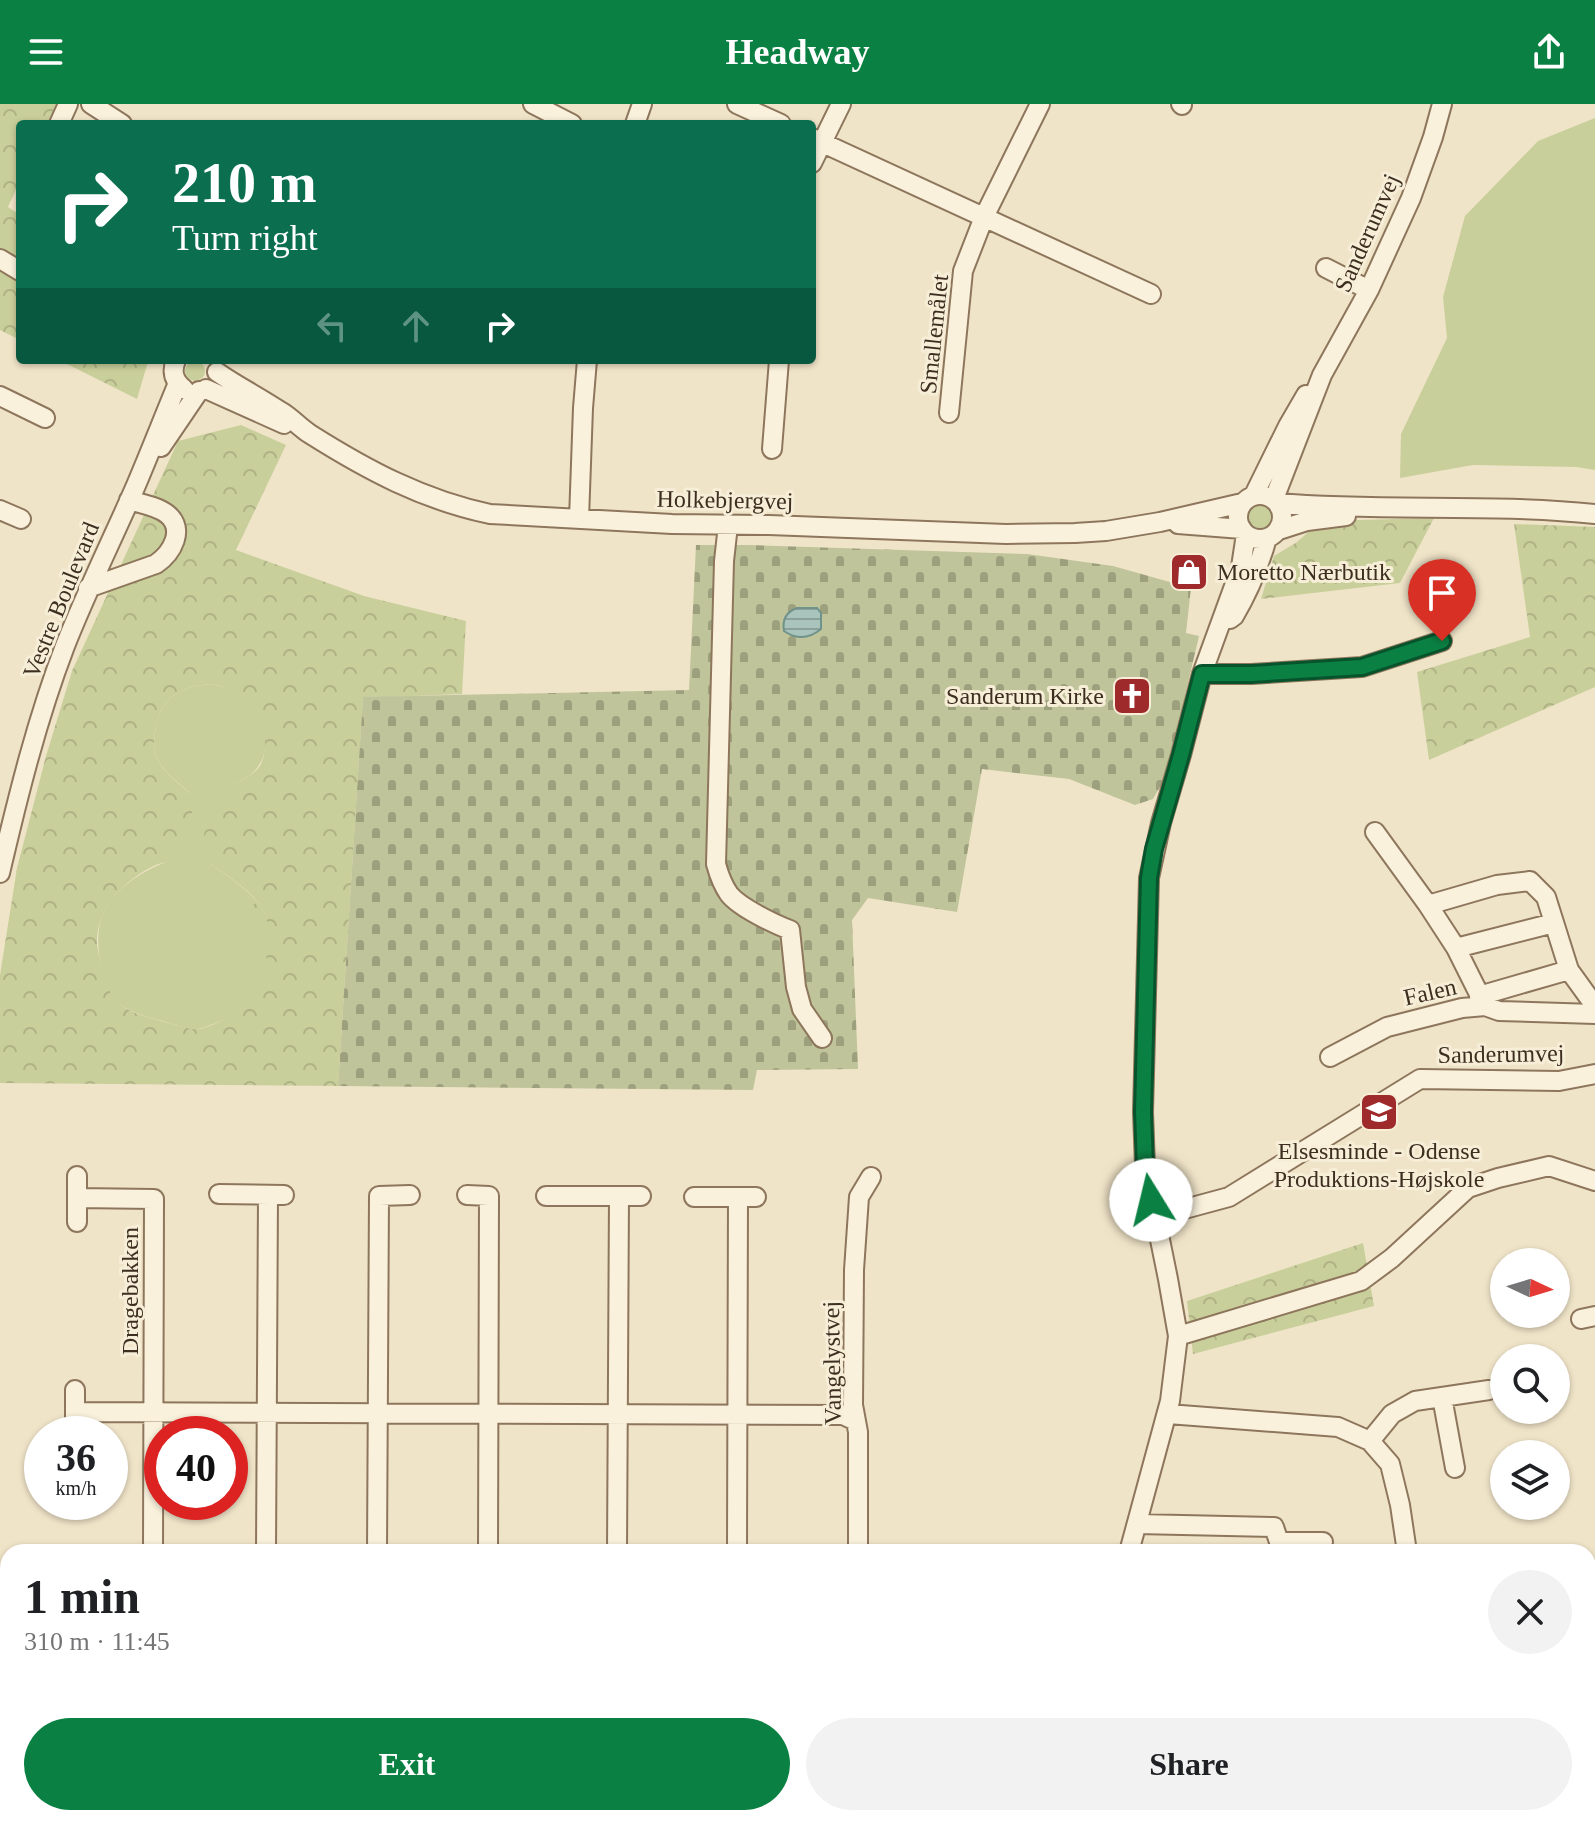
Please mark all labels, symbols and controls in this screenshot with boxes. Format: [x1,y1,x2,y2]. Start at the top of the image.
icon: menu [24,30,68,74]
icon: share [1527,30,1571,74]
text: Headway [726,32,870,72]
icon: right [40,152,144,256]
text: 210 m [172,152,317,214]
street label: Sanderumvej [1329,170,1405,296]
text: Turn right [172,218,318,258]
street label: Smallemålet [915,273,953,395]
icon: left [310,304,354,348]
icon: ahead [394,304,438,348]
icon: right [478,304,522,348]
street label: Holkebjergvej [656,486,794,514]
street label: Vestre Boulevard [18,518,104,682]
shop icon: Moretto Nærbutik [1168,551,1210,593]
place label: Moretto Nærbutik [1217,559,1391,585]
pin [1408,559,1476,641]
icon: arrive [1420,571,1464,615]
church icon: Sanderum Kirke [1111,675,1153,717]
place label: Sanderum Kirke [946,683,1104,709]
street label: Falen [1401,973,1459,1011]
street label: Sanderumvej [1437,1040,1565,1068]
school or university icon: Elsesminde - Odense Produktions-Højskole [1358,1091,1400,1133]
place label: Elsesminde - Odense Produktions-Højskole [1274,1138,1484,1192]
position arrow [1109,1158,1193,1242]
street label: Dragebakken [117,1227,143,1355]
north arrow [1490,1248,1570,1328]
map controls [1490,1248,1570,1520]
street label: Vangelystvej [818,1301,846,1425]
button: search [1490,1344,1570,1424]
speed limit sign: 40 [144,1416,248,1520]
text: 36 [56,1435,96,1480]
button: layers [1490,1440,1570,1520]
text: km/h [55,1477,97,1499]
text: 1 min [24,1570,140,1623]
button: close [1488,1570,1572,1654]
text: 310 m · 11:45 [24,1627,170,1656]
button: Exit [24,1718,790,1810]
button: Share [806,1718,1572,1810]

